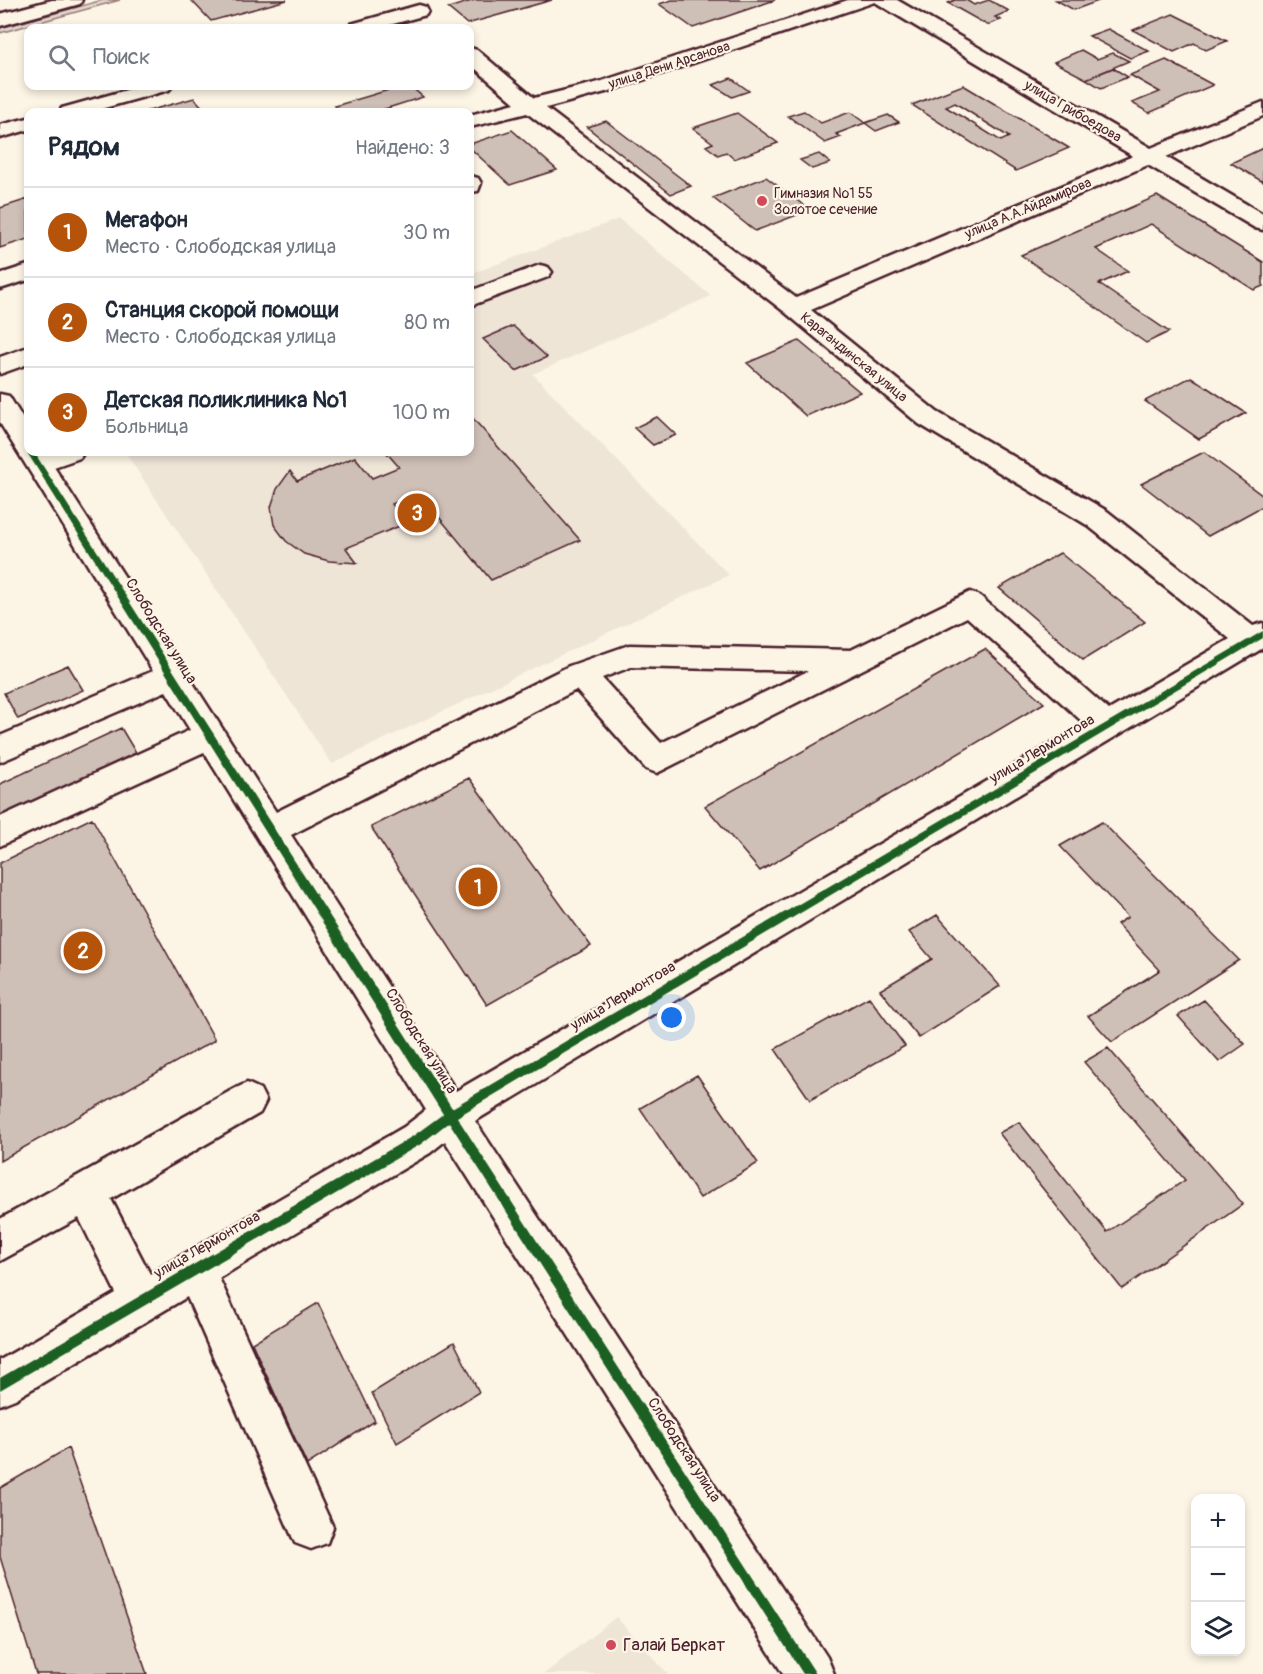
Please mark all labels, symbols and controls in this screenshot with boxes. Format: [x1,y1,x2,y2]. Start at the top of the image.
search box [24,24,474,90]
street label: улица Дени Арсанова [605,37,732,93]
icon: search [45,41,78,74]
text: Поиск [93,43,150,71]
street label: улица Грибоедова [1021,76,1125,146]
text: Рядом [48,131,120,163]
text: Найдено: 3 [355,135,450,160]
street label: улица А.А.Айдамирова [961,174,1094,243]
place label: Гимназия №1 55 Золотое сечение [774,185,877,218]
marker: Гимназия №1 55 Золотое сечение [755,194,769,208]
text: Мегафон [105,206,188,234]
text: 1 [64,220,71,245]
text: 30 m [403,220,450,245]
text: Место · Слободская улица [105,234,336,259]
text: Станция скорой помощи [105,296,338,324]
street label: Карагандинская улица [797,309,911,405]
text: 2 [62,310,73,335]
text: 80 m [404,310,450,335]
text: Место · Слободская улица [105,324,336,349]
text: Детская поликлиника №1 [105,386,347,414]
text: 3 [62,400,73,425]
text: 100 m [393,400,450,425]
text: Больница [105,414,188,439]
pin: 3 [398,490,436,536]
street label: Слободская улица [121,575,201,687]
street label: улица Лермонтова [985,710,1098,788]
pin: 1 [458,864,498,910]
pin: 2 [64,928,103,974]
street label: улица Лермонтова [566,957,679,1035]
street label: Слободская улица [381,985,461,1097]
your location [657,1003,686,1032]
street label: улица Лермонтова [150,1207,263,1284]
street label: Слободская улица [643,1394,725,1506]
map controls [1191,1494,1245,1656]
button: + [1191,1494,1245,1548]
button: − [1191,1548,1245,1602]
button: layers [1191,1602,1245,1656]
place label: Галай Беркат [623,1634,725,1657]
marker: Галай Беркат [604,1638,618,1652]

